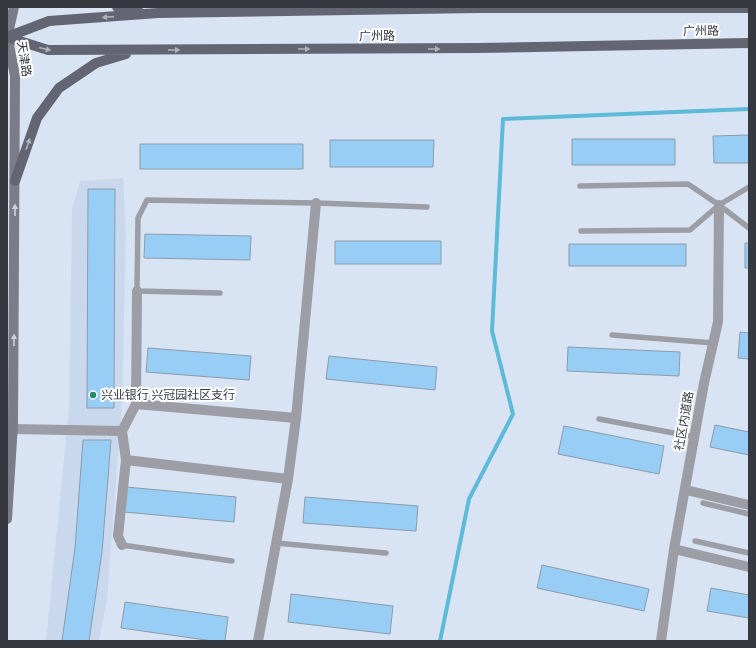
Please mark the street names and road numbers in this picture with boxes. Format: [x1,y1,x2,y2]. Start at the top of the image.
street label: 广州路 [683,24,719,38]
street label: 广州路 [359,29,395,43]
street label: 天津路 [14,40,34,78]
street label: 社区内道路 [672,390,696,452]

